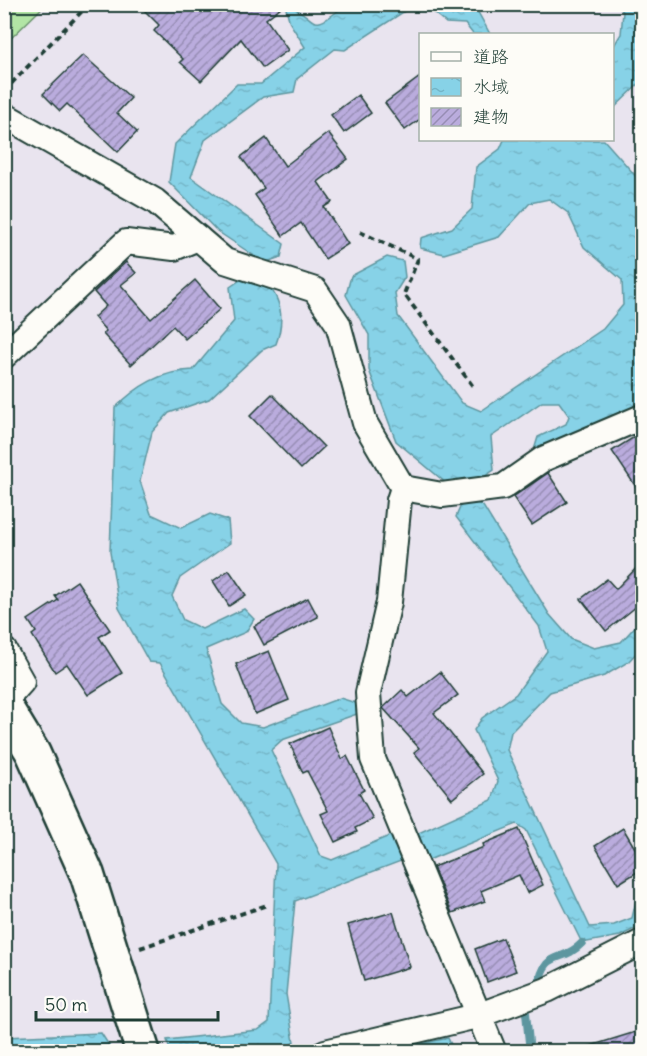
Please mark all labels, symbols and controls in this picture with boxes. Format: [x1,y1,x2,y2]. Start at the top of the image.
legend [419,33,614,141]
text: 道路 [473,45,509,68]
text: 水域 [473,75,509,98]
text: 建物 [473,105,509,128]
scale bar [36,984,218,1022]
text: 50 m [45,993,87,1016]

